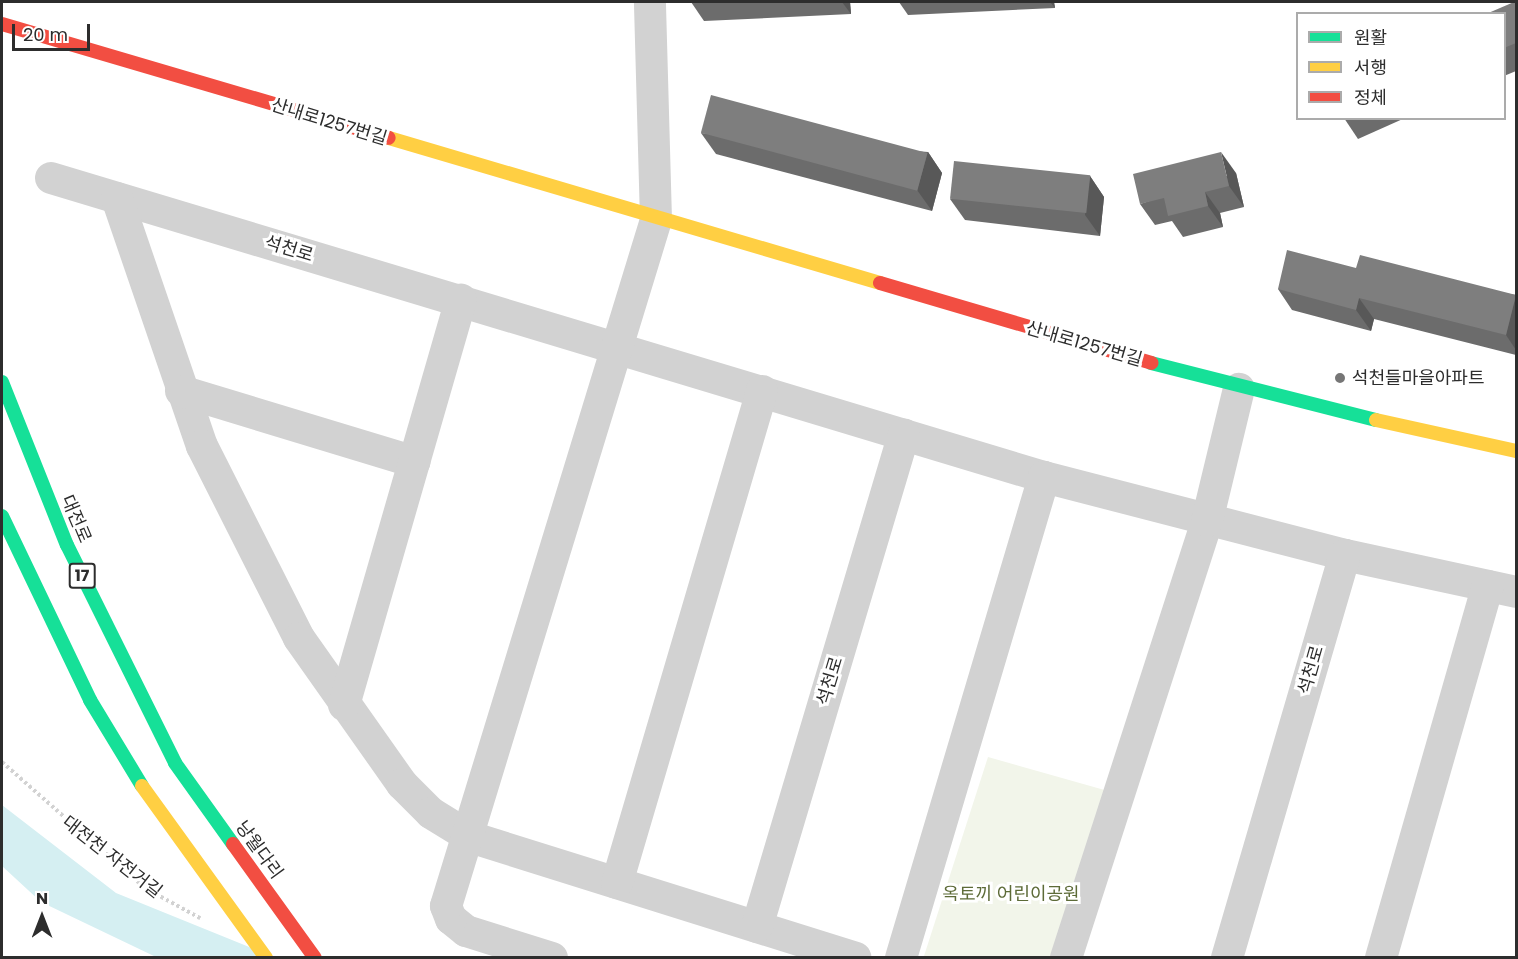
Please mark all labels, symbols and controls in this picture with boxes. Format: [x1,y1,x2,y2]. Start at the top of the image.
scale bar [15,12,93,50]
legend [1296,12,1506,120]
text: 20 m [23,22,68,47]
text: 원활 [1354,25,1387,50]
text: 서행 [1354,55,1387,80]
text: 정체 [1354,85,1387,110]
street label: 산내로1257번길 [268,94,390,150]
street label: 석천로 [262,231,316,267]
street label: 산내로1257번길 [1023,317,1145,371]
place label: 석천들마을아파트 [1352,367,1484,389]
marker: 석천들마을아파트 [1333,371,1347,385]
street label: 대전로 [56,492,96,546]
road number: 17 [68,563,96,589]
street label: 석천로 [1294,643,1328,697]
street label: 석천로 [812,654,848,708]
street label: 대전천 자전거길 [58,811,166,903]
street label: 낭월다리 [231,817,287,883]
park label: 옥토끼 어린이공원 [942,883,1080,905]
north arrow [12,887,72,947]
text: N [36,887,48,910]

